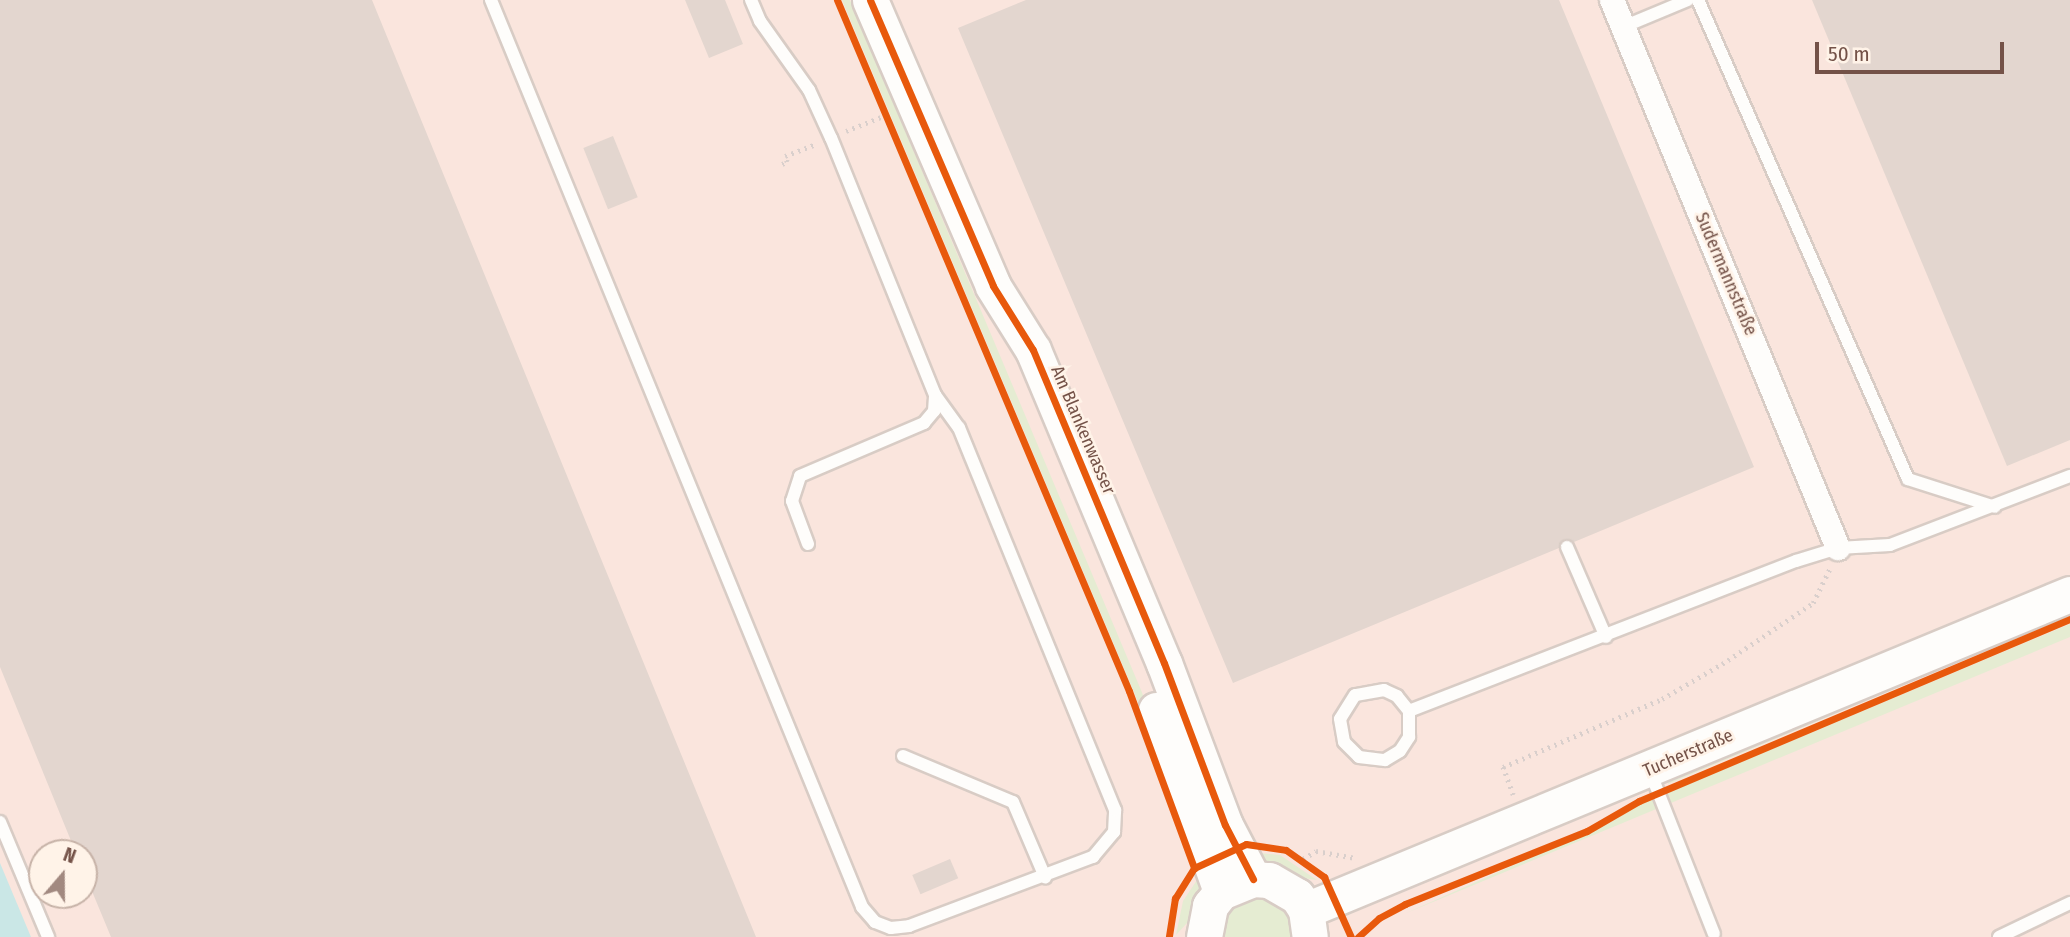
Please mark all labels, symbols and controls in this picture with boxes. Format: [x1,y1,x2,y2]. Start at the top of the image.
scale bar [1818,28,2007,72]
text: 50 m [1828,41,1870,67]
street label: Sudermannstraße [1690,209,1762,339]
street label: Am Blankenwasser [1046,362,1120,498]
street label: Tucherstraße [1640,724,1736,782]
north arrow [28,839,98,909]
text: N [60,843,79,868]

